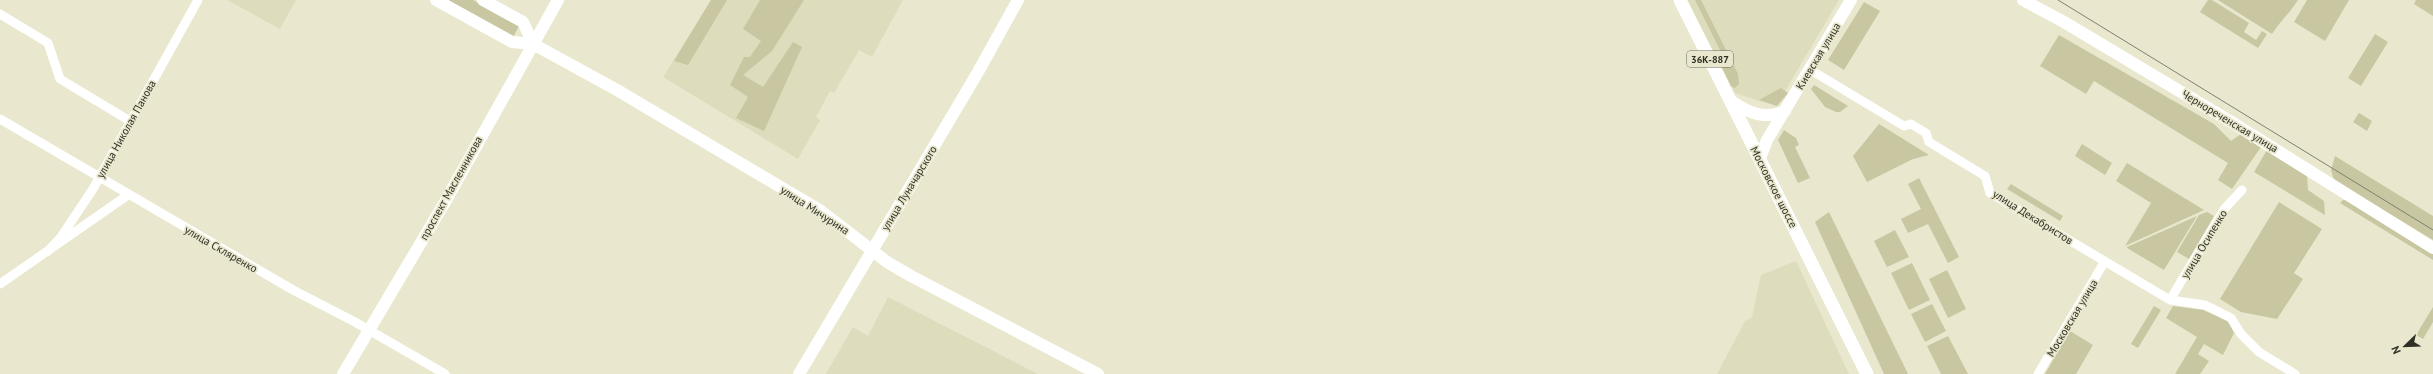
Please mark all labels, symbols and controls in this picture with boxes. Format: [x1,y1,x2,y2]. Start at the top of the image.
street label: Киевская улица [1793,20,1843,92]
road number: 36К-887 [1687,51,1733,67]
street label: улица Николая Панова [93,78,159,180]
street label: Чернореченская улица [2179,87,2281,155]
street label: проспект Масленникова [417,134,485,242]
street label: улица Луначарского [878,143,940,233]
street label: Московское шоссе [1747,144,1801,230]
street label: улица Мичурина [778,182,852,238]
street label: улица Декабристов [1990,187,2076,247]
street label: улица Осипенко [2178,207,2230,281]
street label: улица Скляренко [182,222,260,276]
street label: Московская улица [2043,277,2101,359]
north arrow [2385,326,2425,366]
text: N [2388,344,2404,356]

